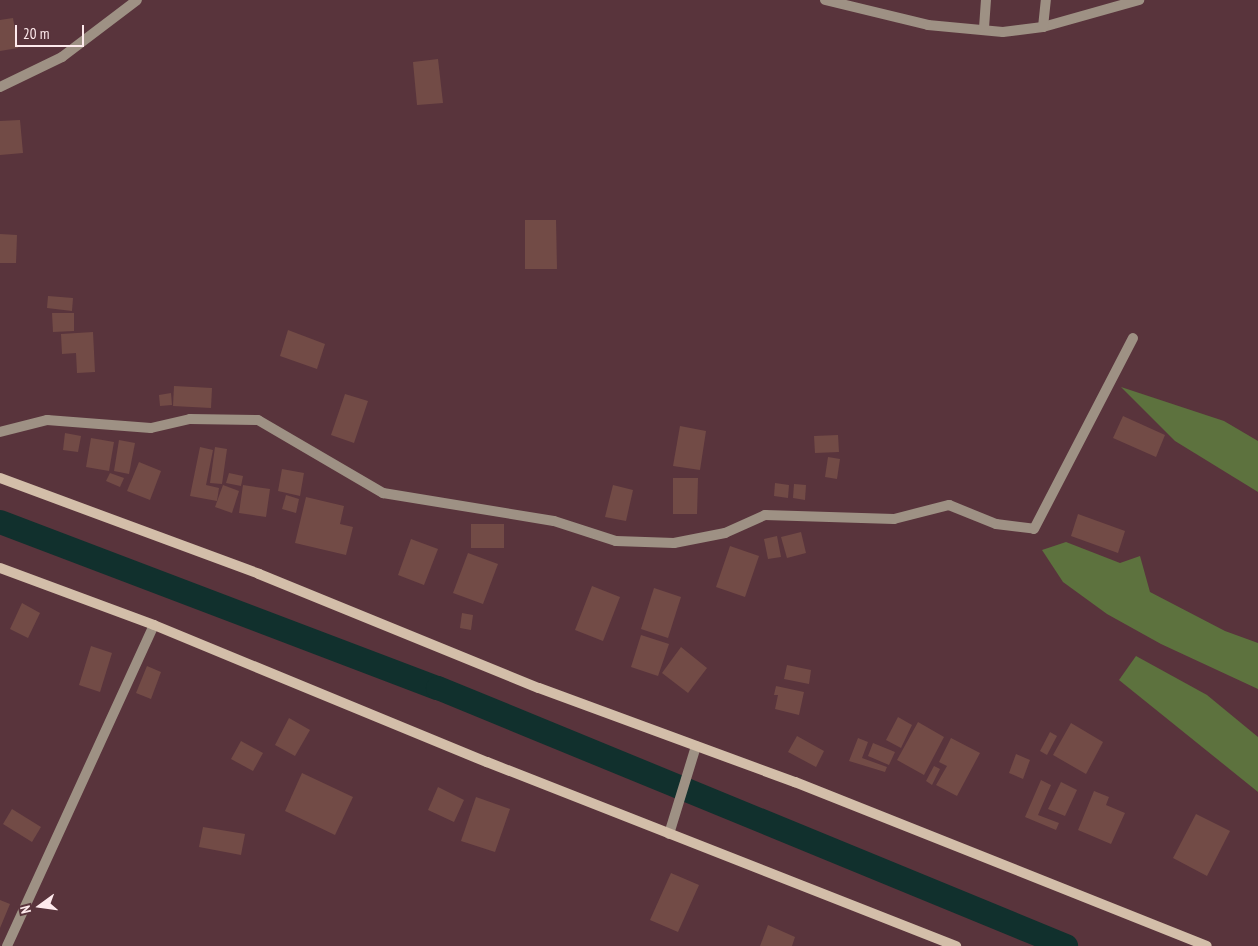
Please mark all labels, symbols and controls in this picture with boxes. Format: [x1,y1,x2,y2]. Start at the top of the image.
scale bar [18,15,86,47]
text: 20 m [23,24,49,43]
north arrow [15,881,65,931]
text: N [16,904,35,915]

